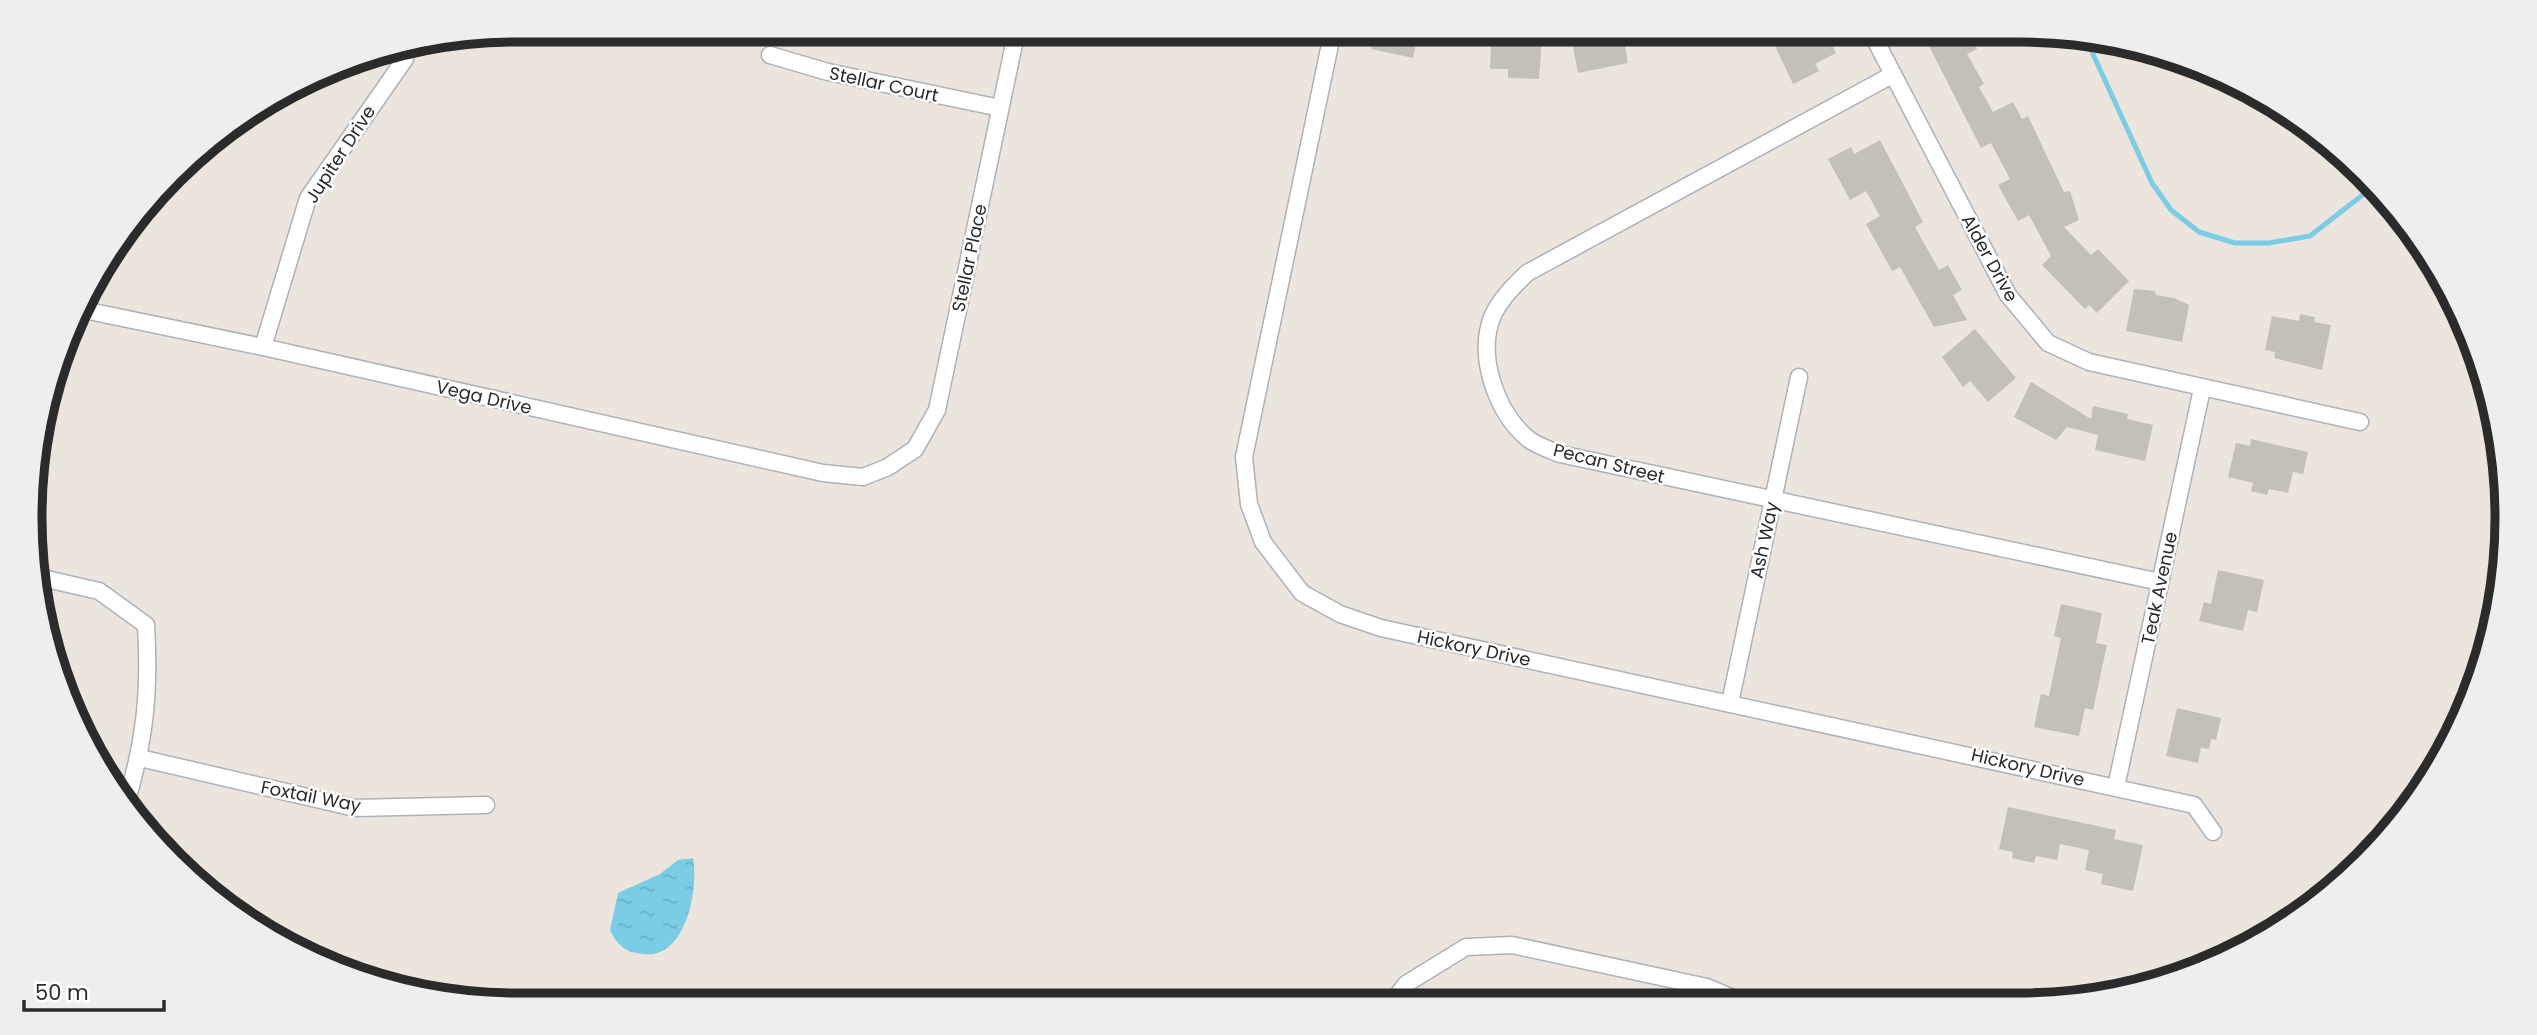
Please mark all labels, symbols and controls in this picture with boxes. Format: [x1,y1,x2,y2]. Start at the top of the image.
street label: Stellar Court [827,60,941,108]
street label: Jupiter Drive [299,100,381,208]
street label: Stellar Place [945,202,993,314]
street label: Alder Drive [1956,210,2024,306]
street label: Vega Drive [434,374,534,420]
street label: Pecan Street [1551,437,1667,489]
street label: Ash Way [1744,499,1784,581]
street label: Teak Avenue [2135,529,2183,647]
street label: Hickory Drive [1415,624,1533,672]
street label: Hickory Drive [1969,742,2087,792]
street label: Foxtail Way [259,774,363,818]
scale bar [24,968,164,1012]
text: 50 m [35,978,89,1007]

